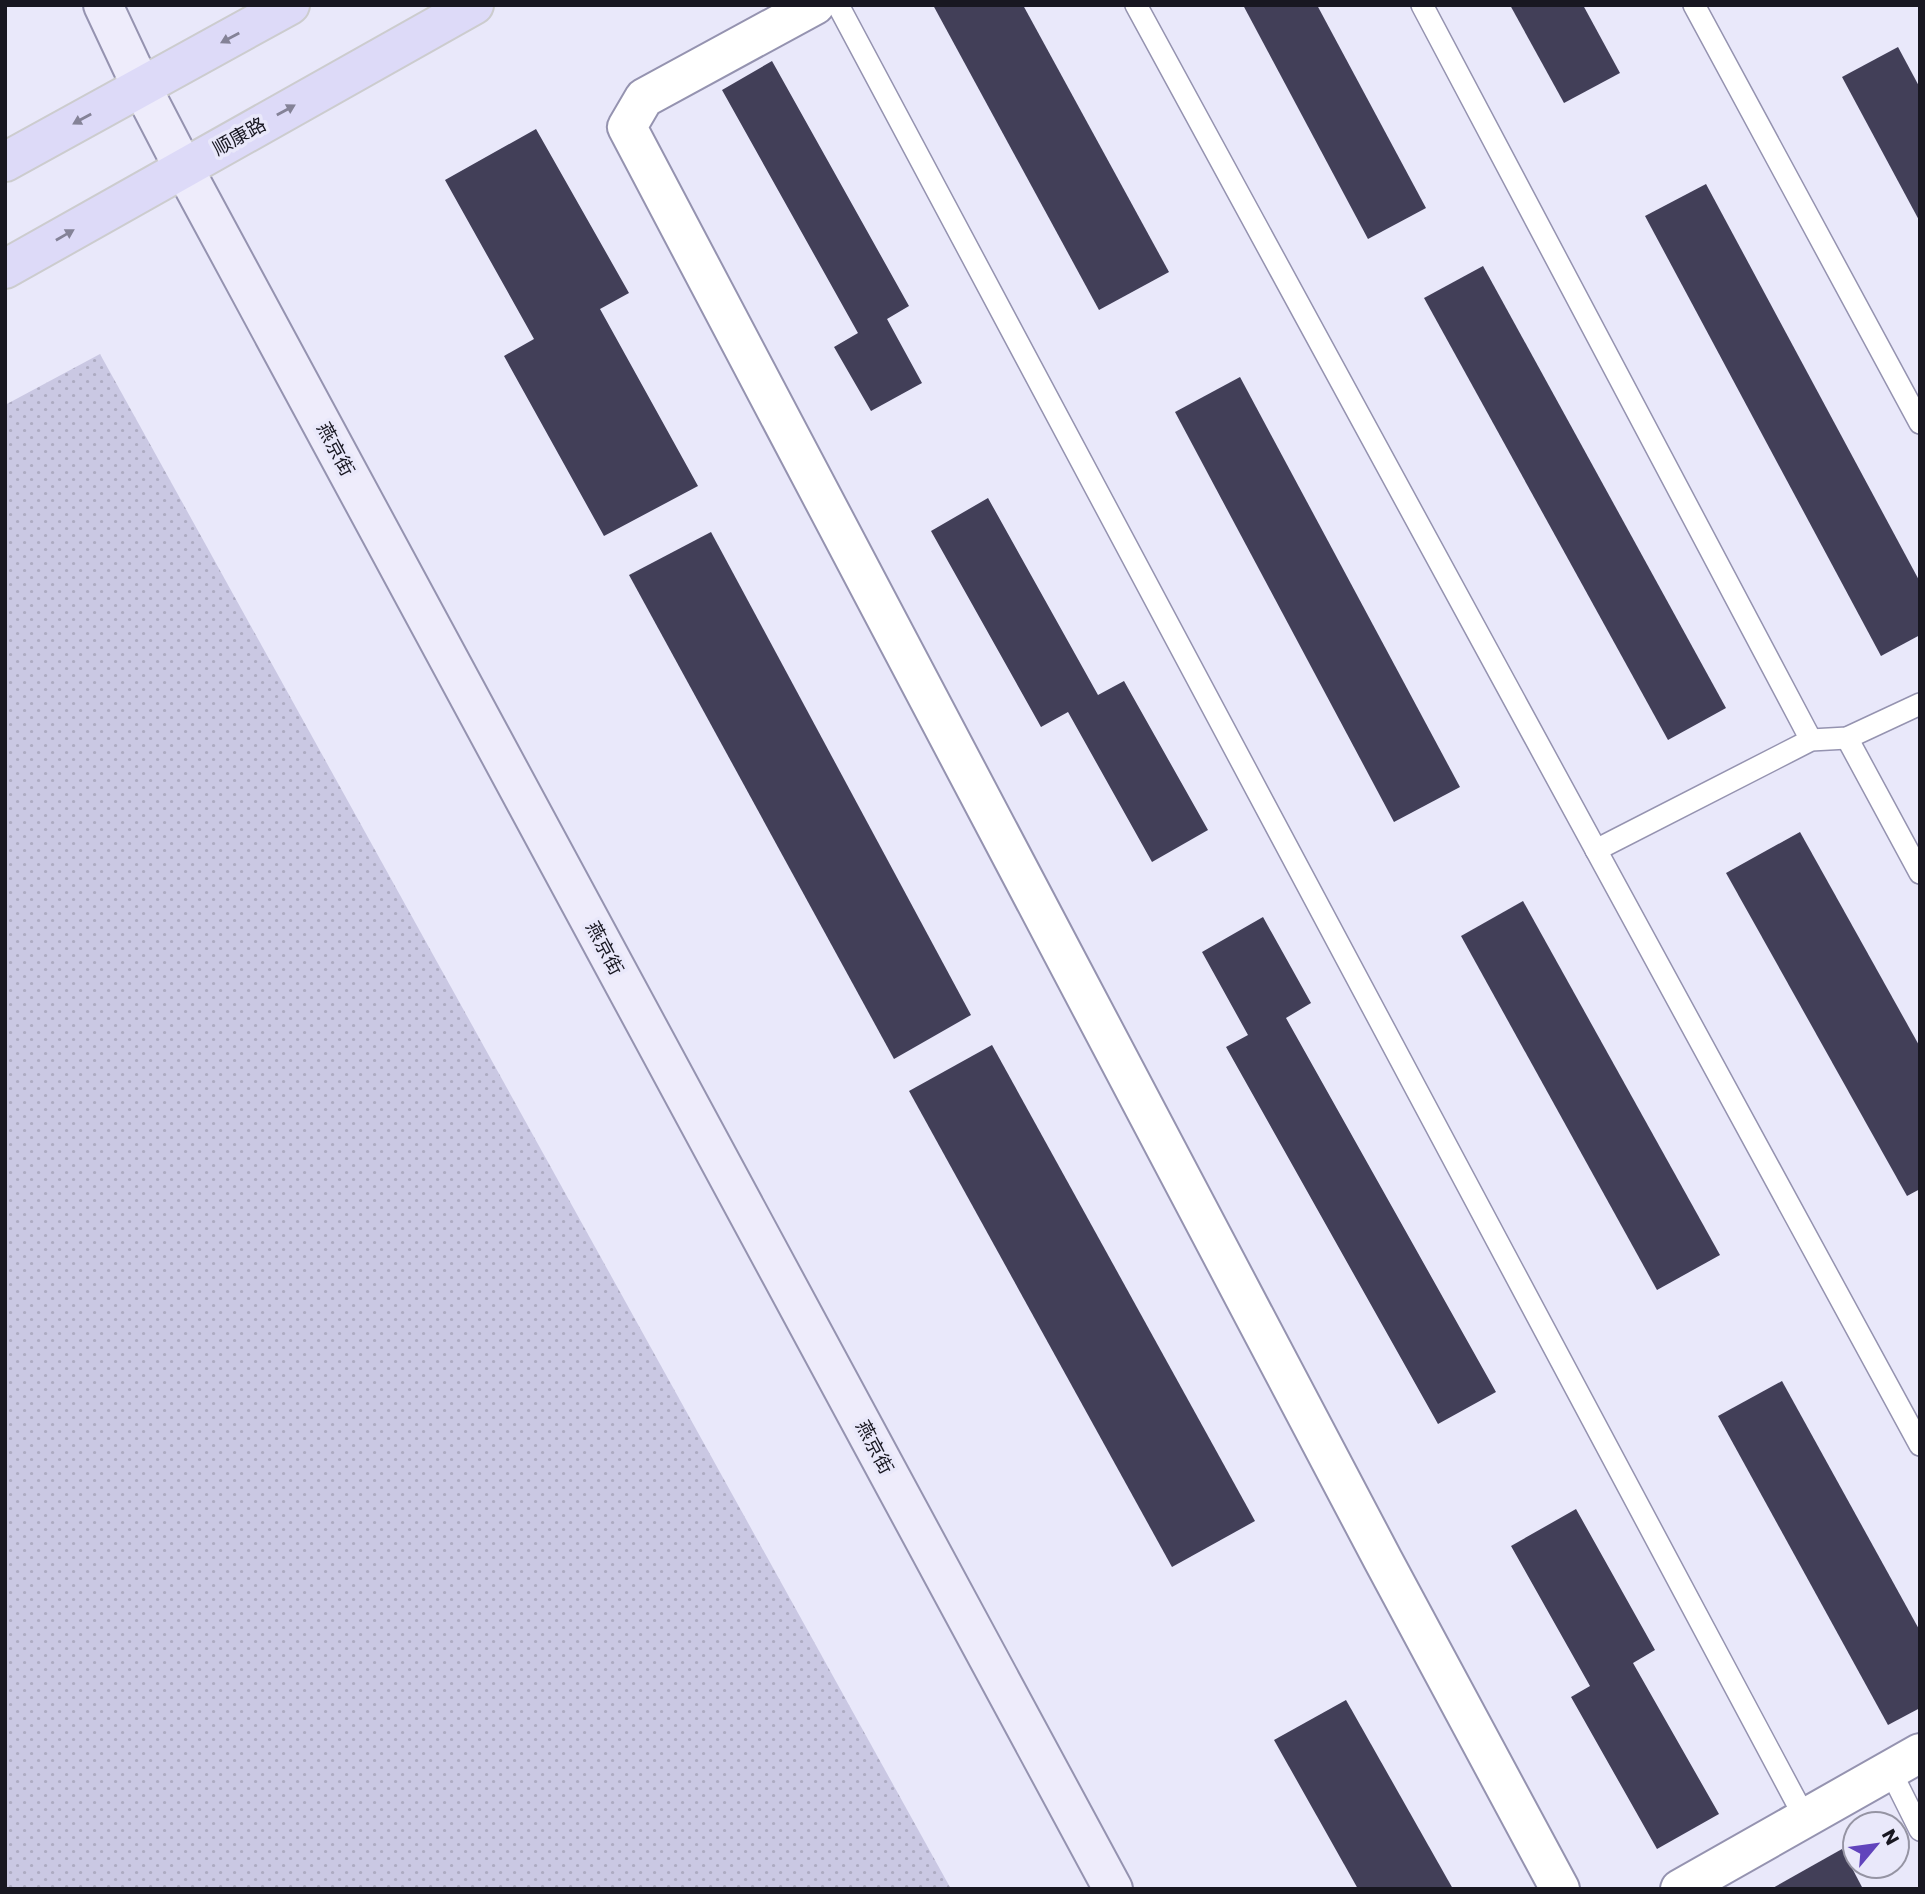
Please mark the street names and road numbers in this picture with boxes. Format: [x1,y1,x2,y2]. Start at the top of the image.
street label: 顺康路 [208,111,271,162]
street label: 燕京街 [310,418,361,481]
street label: 燕京街 [579,917,630,980]
street label: 燕京街 [849,1416,900,1479]

